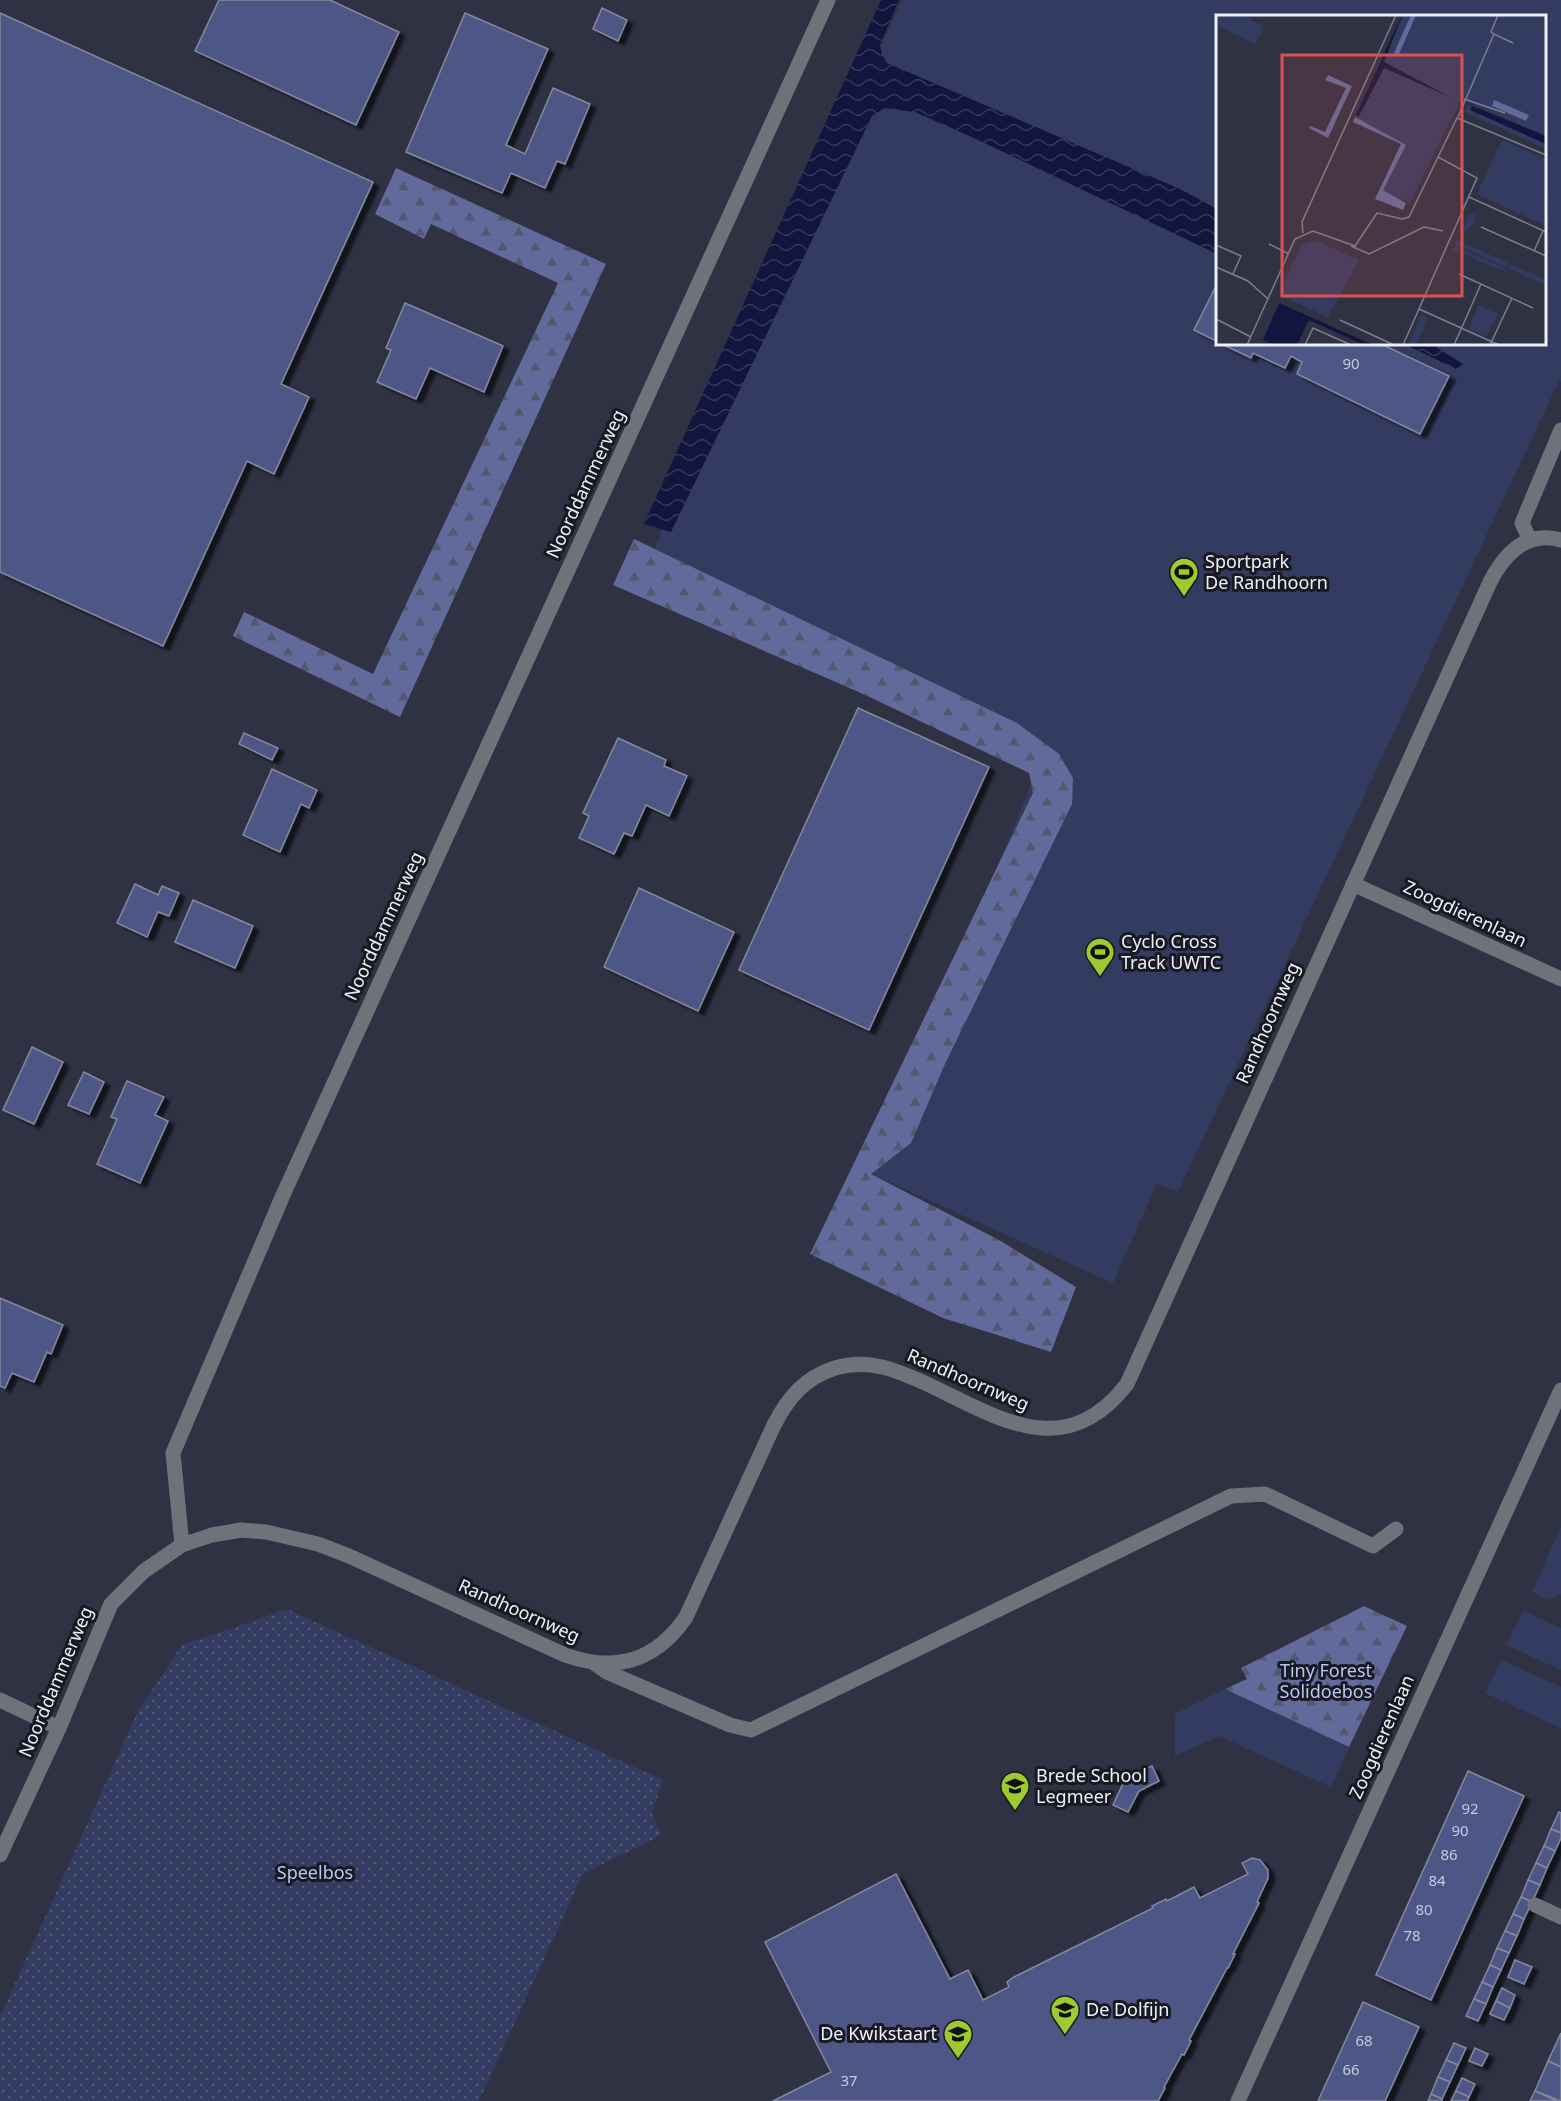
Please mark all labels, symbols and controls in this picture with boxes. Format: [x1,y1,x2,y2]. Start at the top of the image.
inset map [1216,15,1546,345]
house number: 90 [1342,353,1360,373]
street label: Noorddammerweg [540,405,630,562]
place label: Sportpark De Randhoorn [1205,549,1328,594]
sports icon: Sportpark De Randhoorn [1168,556,1200,598]
street label: Noorddammerweg [338,847,428,1004]
street label: Zoogdierenlaan [1400,874,1531,952]
place label: Cyclo Cross Track UWTC [1121,929,1221,974]
sports icon: Cyclo Cross Track UWTC [1084,936,1116,978]
street label: Randhoornweg [1230,958,1305,1087]
street label: Randhoornweg [904,1343,1033,1416]
street label: Randhoornweg [455,1573,584,1648]
street label: Noorddammerweg [13,1603,98,1761]
park label: Tiny Forest Solidoebos [1280,1658,1373,1703]
street label: Zoogdierenlaan [1343,1671,1419,1802]
place label: Brede School Legmeer [1036,1763,1147,1808]
school or university icon: Brede School Legmeer [999,1770,1031,1812]
house number: 92 [1461,1798,1479,1818]
house number: 90 [1451,1820,1469,1840]
house number: 86 [1440,1844,1458,1864]
park label: Speelbos [277,1860,353,1884]
house number: 84 [1428,1870,1446,1890]
house number: 80 [1415,1899,1433,1919]
house number: 78 [1403,1925,1421,1945]
school or university icon: De Dolfijn [1049,1994,1081,2036]
place label: De Dolfijn [1086,1997,1169,2021]
school or university icon: De Kwikstaart [942,2018,974,2060]
place label: De Kwikstaart [820,2021,938,2045]
house number: 68 [1355,2030,1373,2050]
house number: 66 [1342,2059,1360,2079]
house number: 37 [840,2070,858,2090]

